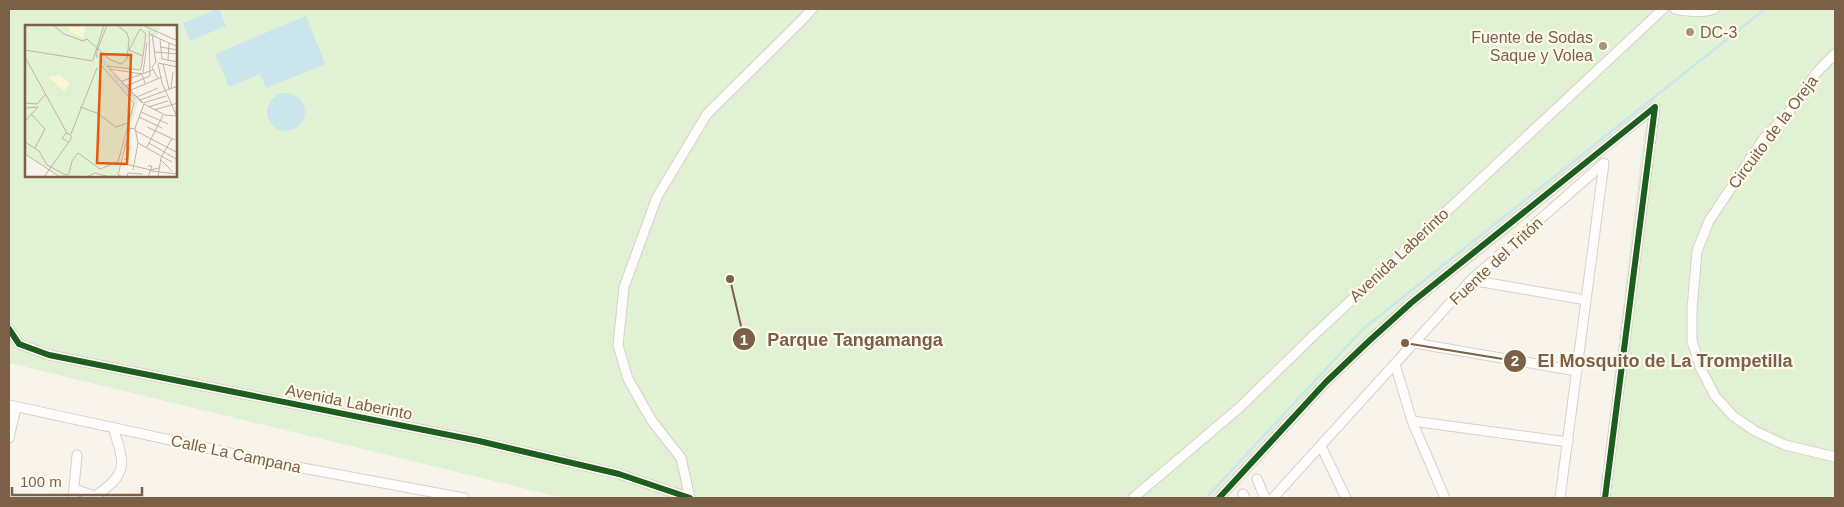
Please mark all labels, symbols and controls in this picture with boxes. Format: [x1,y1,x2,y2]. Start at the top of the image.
place label: DC-3 [1700,24,1737,41]
inset map [25,25,178,178]
marker: DC-3 [1684,26,1696,38]
place label: Fuente de Sodas Saque y Volea [1471,29,1593,64]
marker: Fuente de Sodas Saque y Volea [1597,40,1609,52]
street label: Circuito de la Oreja [1725,72,1821,192]
street label: Avenida Laberinto [1346,205,1452,305]
street label: Fuente del Tritón [1446,214,1546,308]
callout: Parque Tangamanga [732,323,953,356]
text: Parque Tangamanga [767,330,944,350]
text: 1 [740,331,748,348]
callout: El Mosquito de La Trompetilla [1503,345,1803,378]
text: El Mosquito de La Trompetilla [1537,351,1793,371]
text: 2 [1511,352,1519,369]
street label: Avenida Laberinto [284,381,414,423]
street label: Calle La Campana [169,432,303,476]
scale bar [12,464,142,496]
text: 100 m [20,473,62,490]

